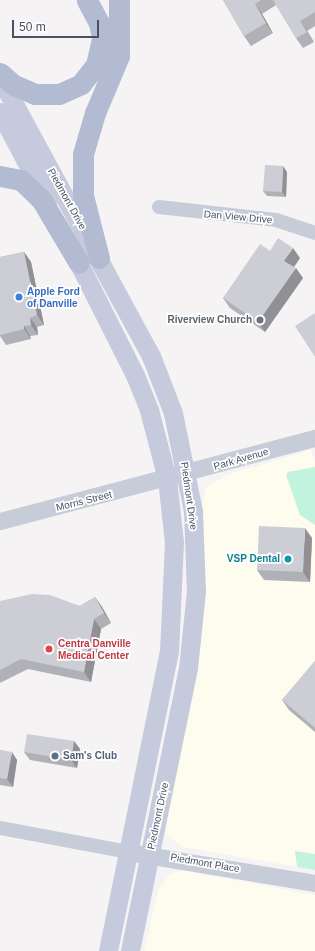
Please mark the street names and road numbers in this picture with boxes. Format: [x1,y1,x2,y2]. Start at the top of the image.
street label: Piedmont Drive [45,166,89,232]
street label: Dan View Drive [203,208,273,226]
street label: Park Avenue [212,445,270,473]
street label: Piedmont Drive [178,461,200,531]
street label: Morris Street [55,488,113,514]
street label: Piedmont Drive [145,781,171,851]
street label: Piedmont Place [169,851,241,875]

